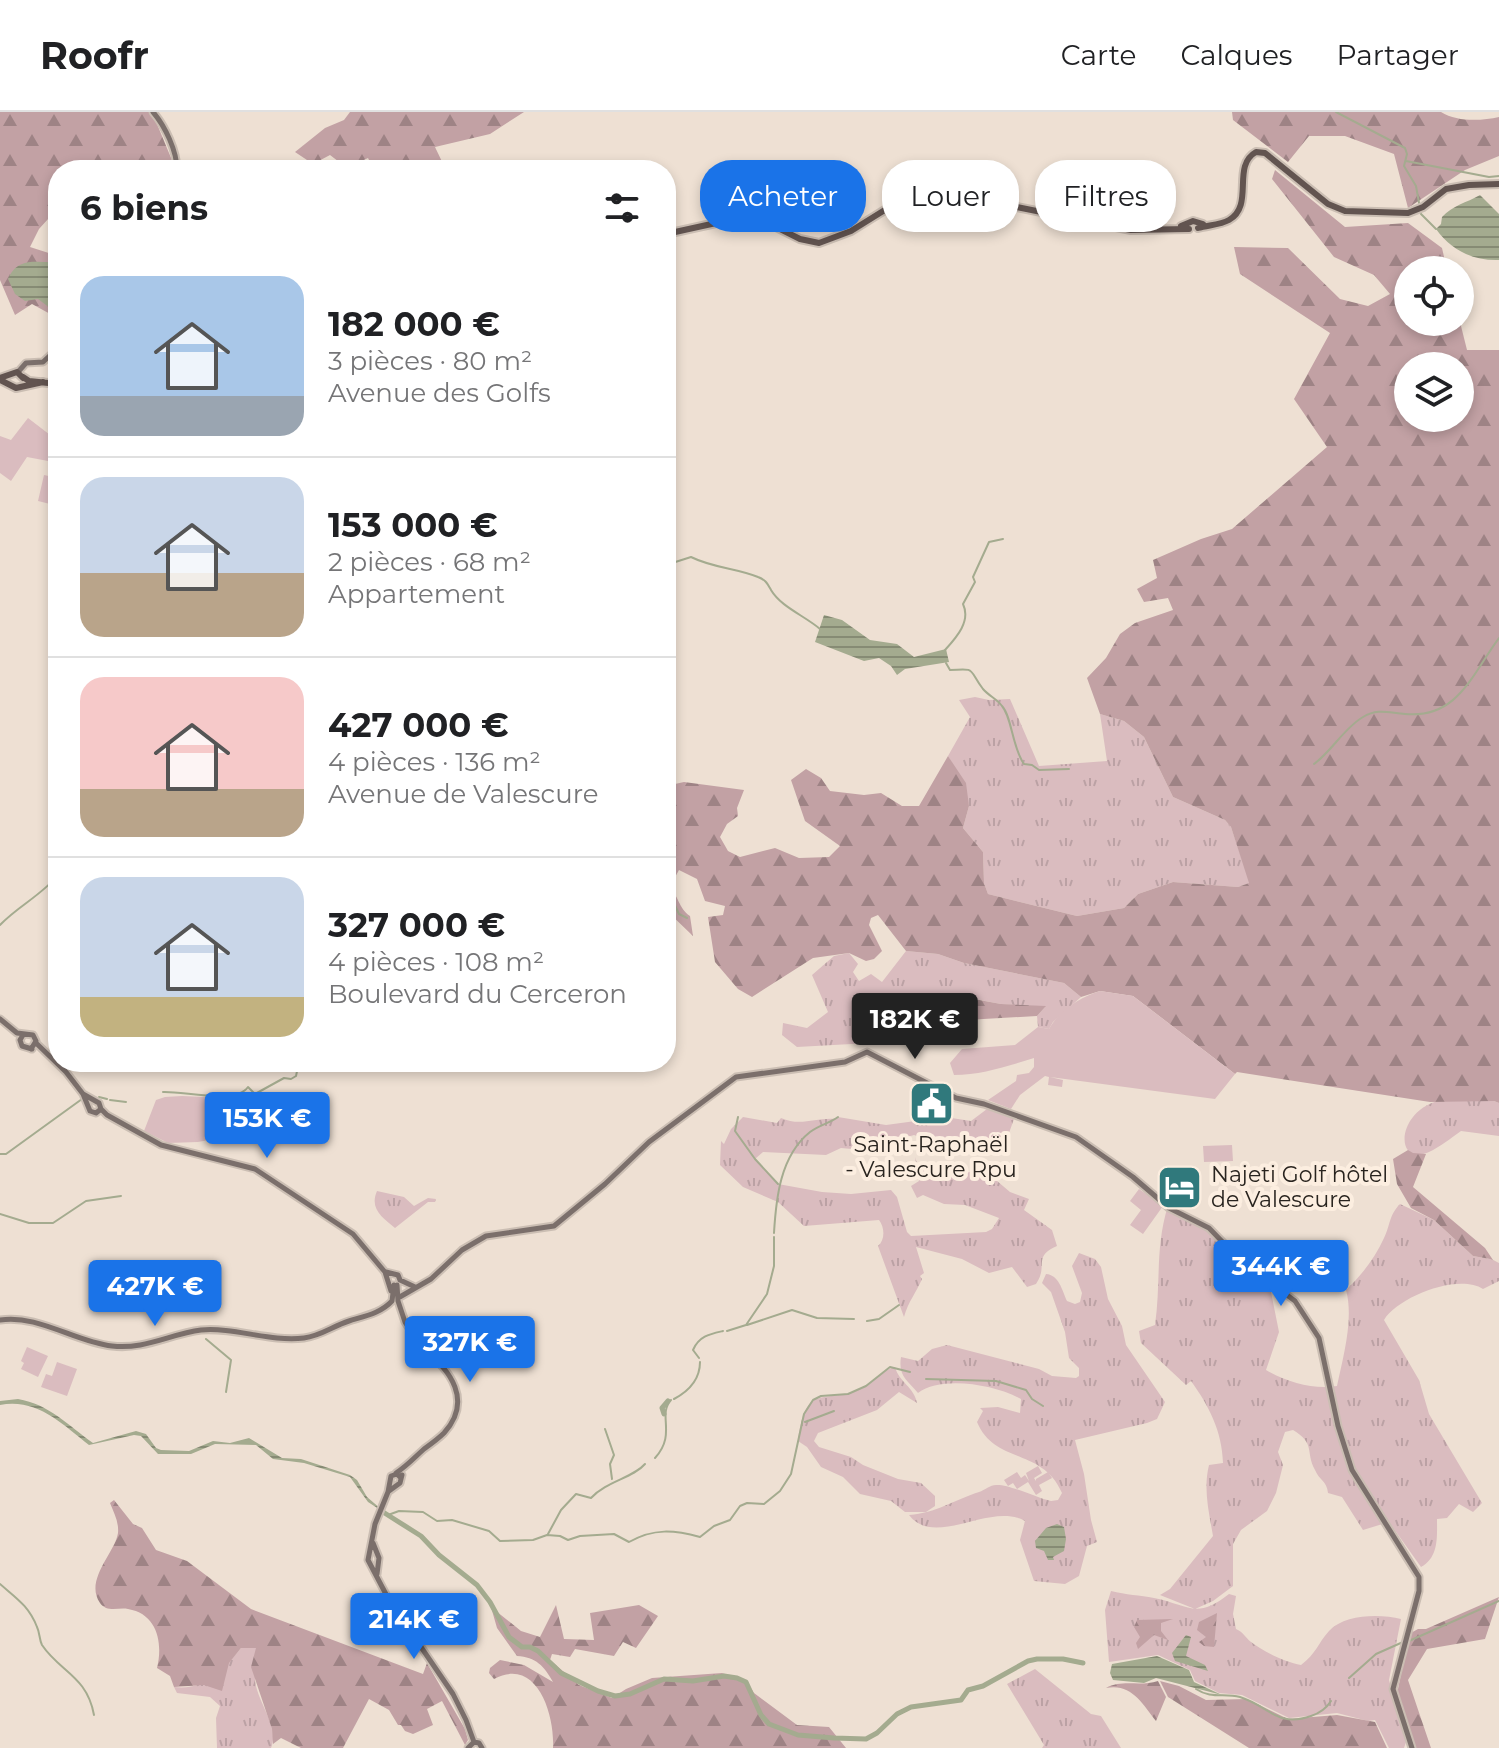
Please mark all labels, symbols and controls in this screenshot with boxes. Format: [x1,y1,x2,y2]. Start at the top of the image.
text: Roofr [40,32,149,79]
text: Carte [1061,38,1136,72]
text: Calques [1180,38,1292,72]
text: Partager [1336,38,1459,72]
chip: Acheter [700,160,866,232]
chip: Louer [882,160,1019,232]
chip: Filtres [1035,160,1176,232]
icon: filters [600,186,644,230]
text: 6 biens [80,187,208,229]
map controls [1394,256,1474,432]
button: locate [1394,256,1474,336]
text: 182 000 € [328,303,500,345]
icon: home [144,308,240,404]
text: 3 pièces · 80 m² [328,345,532,377]
button: layers [1394,352,1474,432]
text: Avenue des Golfs [328,377,551,409]
text: 153 000 € [328,504,498,546]
icon: home [144,509,240,605]
text: 2 pièces · 68 m² [328,546,531,578]
text: Appartement [328,578,505,610]
text: 427 000 € [328,704,509,746]
icon: home [144,709,240,805]
text: 4 pièces · 136 m² [328,746,541,778]
text: Avenue de Valescure [328,778,598,810]
text: 327 000 € [328,904,505,946]
icon: home [144,909,240,1005]
text: 4 pièces · 108 m² [328,946,544,978]
text: Boulevard du Cerceron [328,978,627,1010]
pin: 182K € [850,993,980,1061]
text: 182K € [870,1003,960,1035]
public building icon: Saint-Raphaël - Valescure Rpu [907,1079,955,1127]
pin: 153K € [202,1092,332,1160]
text: 153K € [223,1102,311,1134]
place label: Saint-Raphaël - Valescure Rpu [845,1131,1017,1183]
place label: Najeti Golf hôtel de Valescure [1211,1161,1388,1213]
hotel icon: Najeti Golf hôtel de Valescure [1156,1163,1204,1211]
pin: 344K € [1216,1240,1346,1308]
text: 344K € [1232,1250,1330,1282]
pin: 427K € [90,1260,220,1328]
text: 427K € [106,1270,204,1302]
pin: 327K € [405,1316,535,1384]
text: 327K € [423,1326,517,1358]
pin: 214K € [349,1593,479,1661]
text: 214K € [368,1603,460,1635]

